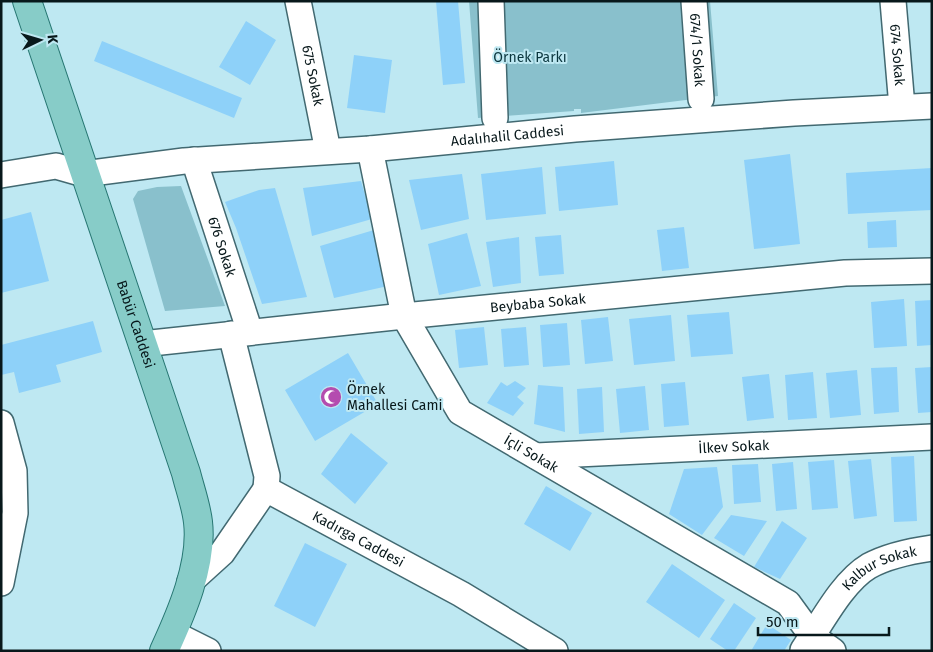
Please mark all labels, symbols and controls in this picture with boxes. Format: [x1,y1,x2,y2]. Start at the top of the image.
street label: 674/1 Sokak [686,12,709,88]
north arrow [15,15,65,65]
street label: 674 Sokak [886,23,909,87]
text: K [44,34,61,45]
street label: 675 Sokak [299,44,327,108]
park label: Örnek Parkı [493,48,567,66]
street label: Adalıhalil Caddesi [450,122,565,150]
street label: 676 Sokak [205,215,240,279]
street label: Babür Caddesi [113,278,159,370]
street label: Beybaba Sokak [489,290,587,316]
place label: Örnek Mahallesi Cami [347,380,442,414]
mosque icon: Örnek Mahallesi Cami [319,385,343,409]
street label: İçli Sokak [501,430,562,476]
street label: İlkev Sokak [698,436,771,457]
street label: Kadırga Caddesi [310,507,407,570]
street label: Kalbur Sokak [838,542,919,594]
scale bar [758,604,889,636]
text: 50 m [766,613,799,631]

